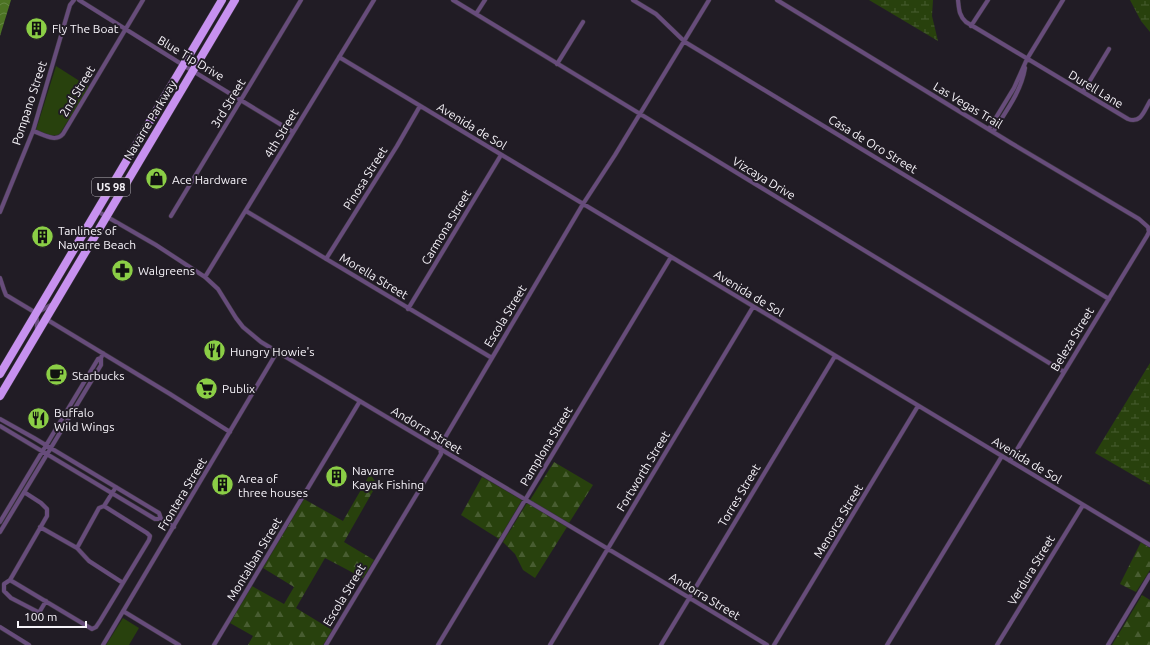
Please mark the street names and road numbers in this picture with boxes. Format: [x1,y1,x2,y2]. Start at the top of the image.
street label: Blue Tip Drive [156,33,226,83]
street label: Pompano Street [9,59,49,147]
street label: 2nd Street [57,63,97,119]
street label: Durell Lane [1066,68,1126,110]
street label: 3rd Street [208,76,248,130]
street label: Navarre Parkway [121,78,179,162]
street label: Las Vegas Trail [931,79,1005,131]
street label: Avenida de Sol [435,100,509,152]
street label: 4th Street [261,106,301,160]
street label: Casa de Oro Street [826,112,920,176]
street label: Pinosa Street [341,144,390,212]
street label: Vizcaya Drive [730,154,798,202]
road number: US 98 [92,178,130,196]
street label: Carmona Street [419,187,474,267]
street label: Morella Street [338,251,411,302]
street label: Avenida de Sol [712,267,786,319]
street label: Escola Street [481,282,529,349]
street label: Beleza Street [1048,305,1096,373]
street label: Andorra Street [389,404,465,456]
street label: Pamplona Street [517,404,575,488]
street label: Fortworth Street [614,428,672,513]
street label: Avenida de Sol [990,434,1064,486]
street label: Frontera Street [155,455,209,533]
street label: Torres Street [715,461,763,528]
street label: Menorca Street [811,482,865,560]
street label: Montalban Street [224,515,284,603]
street label: Verdura Street [1005,532,1057,607]
street label: Escola Street [320,561,368,628]
street label: Andorra Street [667,570,743,622]

